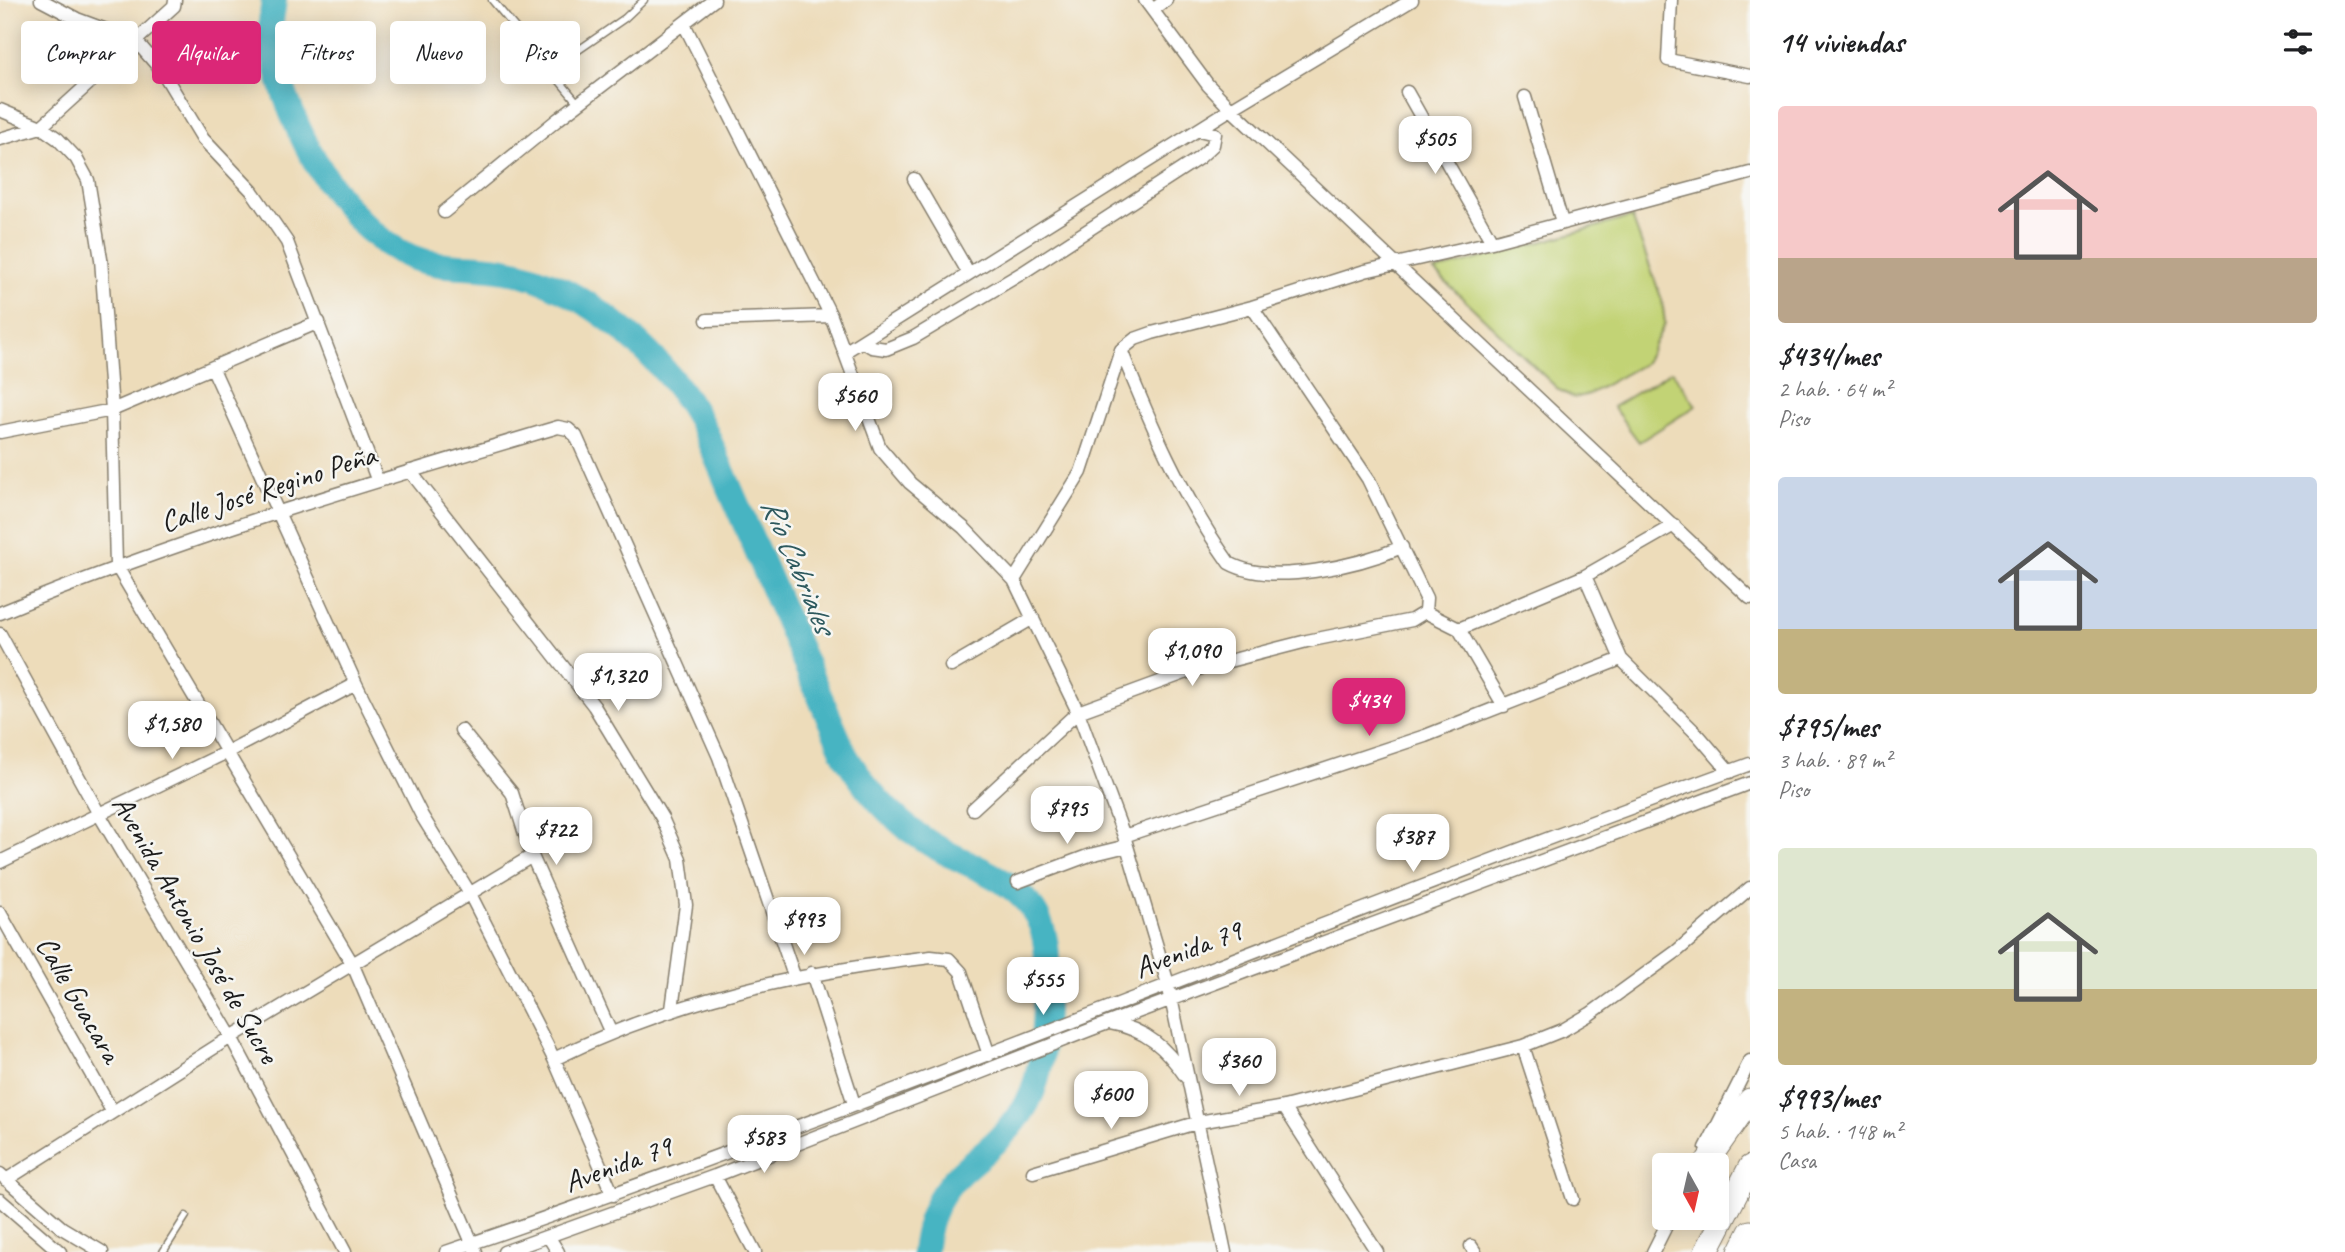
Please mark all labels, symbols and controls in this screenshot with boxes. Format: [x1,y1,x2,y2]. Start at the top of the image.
chip: Comprar [21,21,138,84]
chip: Alquilar [152,21,261,84]
chip: Filtros [275,21,376,84]
chip: Nuevo [390,21,486,84]
chip: Piso [500,21,580,84]
text: 14 viviendas [1778,23,1904,61]
icon: filters [2279,23,2317,61]
pin: $505 [1394,116,1476,176]
text: $505 [1415,124,1455,153]
icon: home [1985,152,2111,278]
text: $434/mes [1778,337,1880,375]
pin: $560 [814,374,896,433]
text: 2 hab. · 64 m² [1778,375,1891,404]
text: $560 [834,381,876,410]
text: Piso [1778,404,1809,433]
street label: Calle José Regino Peña [155,435,382,541]
water label: Río Cabriales [752,492,848,644]
icon: home [1985,523,2111,649]
pin: $1,090 [1135,628,1249,688]
text: $1,090 [1164,636,1220,665]
pin: $1,320 [561,654,675,713]
text: $1,320 [590,661,646,690]
pin: $434 [1328,678,1410,738]
text: $434 [1348,686,1390,715]
pin: $1,580 [115,702,229,761]
text: $795/mes [1778,708,1879,746]
text: $1,580 [144,709,200,738]
text: 3 hab. · 89 m² [1778,746,1891,775]
text: Piso [1778,775,1809,804]
pin: $795 [1026,786,1108,846]
street label: Avenida Antonio José de Sucre [104,788,289,1072]
text: $795 [1047,794,1087,823]
pin: $722 [515,808,597,867]
pin: $387 [1372,814,1454,874]
text: $722 [535,815,577,844]
text: $387 [1392,822,1434,851]
icon: home [1985,894,2111,1020]
pin: $993 [763,898,845,957]
text: $993 [784,905,824,934]
street label: Avenida 79 [1129,910,1249,987]
street label: Calle Guacara [28,929,132,1071]
pin: $555 [1002,958,1084,1017]
text: $555 [1023,965,1063,994]
pin: $360 [1198,1038,1280,1098]
text: $360 [1218,1046,1260,1075]
pin: $600 [1070,1072,1152,1131]
text: $600 [1090,1079,1132,1108]
text: $993/mes [1778,1079,1879,1117]
pin: $583 [723,1116,805,1175]
text: 5 hab. · 148 m² [1778,1117,1902,1146]
text: $583 [743,1123,785,1152]
street label: Avenida 79 [559,1126,679,1201]
text: Casa [1778,1146,1816,1175]
north arrow [1652,1153,1729,1230]
map controls [1652,1153,1729,1230]

